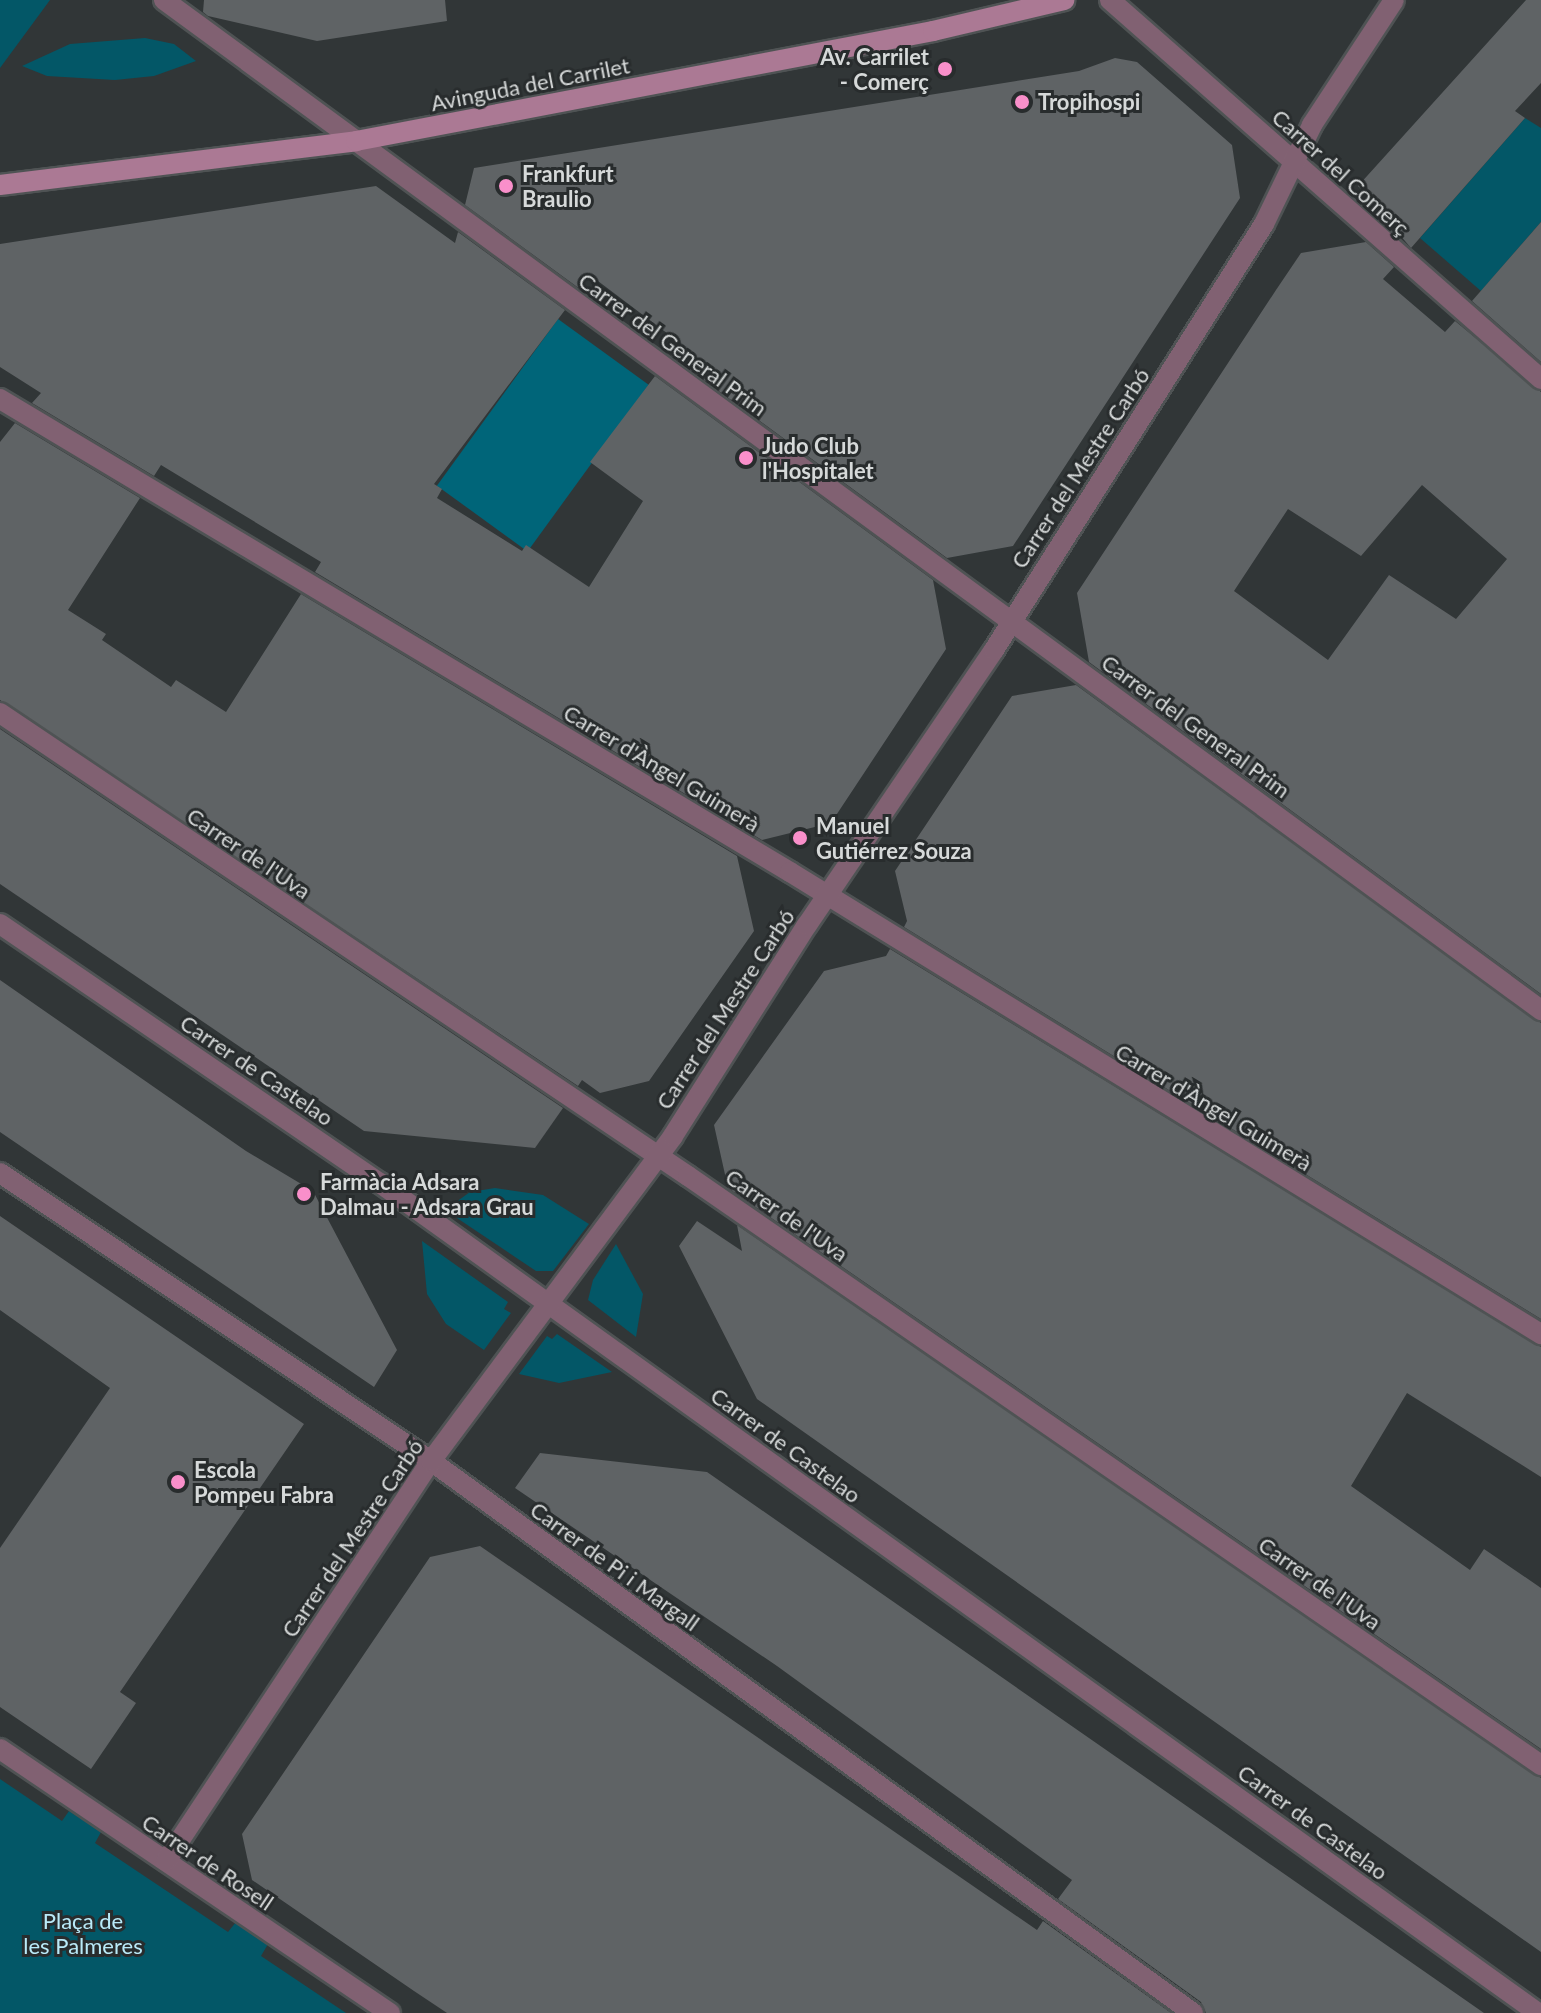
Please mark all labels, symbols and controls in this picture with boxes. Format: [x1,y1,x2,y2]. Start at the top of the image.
place label: Av. Carrilet - Comerç [820,43,929,94]
street label: Avinguda del Carrilet [428,52,632,116]
marker: Av. Carrilet - Comerç [936,60,954,78]
place label: Tropihospi [1038,89,1140,115]
marker: Tropihospi [1013,93,1031,111]
street label: Carrer del Comerç [1267,103,1415,241]
place label: Frankfurt Braulio [522,160,614,212]
marker: Frankfurt Braulio [497,177,515,195]
street label: Carrer del General Prim [574,267,772,421]
street label: Carrer del Mestre Carbó [1005,363,1155,573]
place label: Judo Club l'Hospitalet [762,432,874,484]
marker: Judo Club l'Hospitalet [737,449,755,467]
street label: Carrer del General Prim [1097,649,1295,803]
street label: Carrer d'Àngel Guimerà [559,699,765,837]
street label: Carrer de l'Uva [182,802,316,904]
place label: Manuel Gutiérrez Souza [816,812,972,864]
marker: Manuel Gutiérrez Souza [791,829,809,847]
street label: Carrer del Mestre Carbó [650,904,800,1114]
street label: Carrer de Castelao [175,1009,339,1131]
street label: Carrer d'Àngel Guimerà [1111,1038,1317,1176]
street label: Carrer de l'Uva [721,1163,853,1267]
place label: Farmàcia Adsara Dalmau - Adsara Grau [320,1168,534,1220]
marker: Farmàcia Adsara Dalmau - Adsara Grau [295,1185,313,1203]
street label: Carrer de Castelao [706,1382,866,1508]
street label: Carrer del Mestre Carbó [276,1434,428,1642]
place label: Escola Pompeu Fabra [194,1456,334,1508]
marker: Escola Pompeu Fabra [169,1473,187,1491]
street label: Carrer de Pi i Margall [525,1496,705,1636]
street label: Carrer de l'Uva [1254,1531,1386,1635]
street label: Carrer de Castelao [1233,1759,1393,1885]
street label: Carrer de Rosell [137,1808,279,1916]
park label: Plaça de les Palmeres [23,1907,143,1958]

